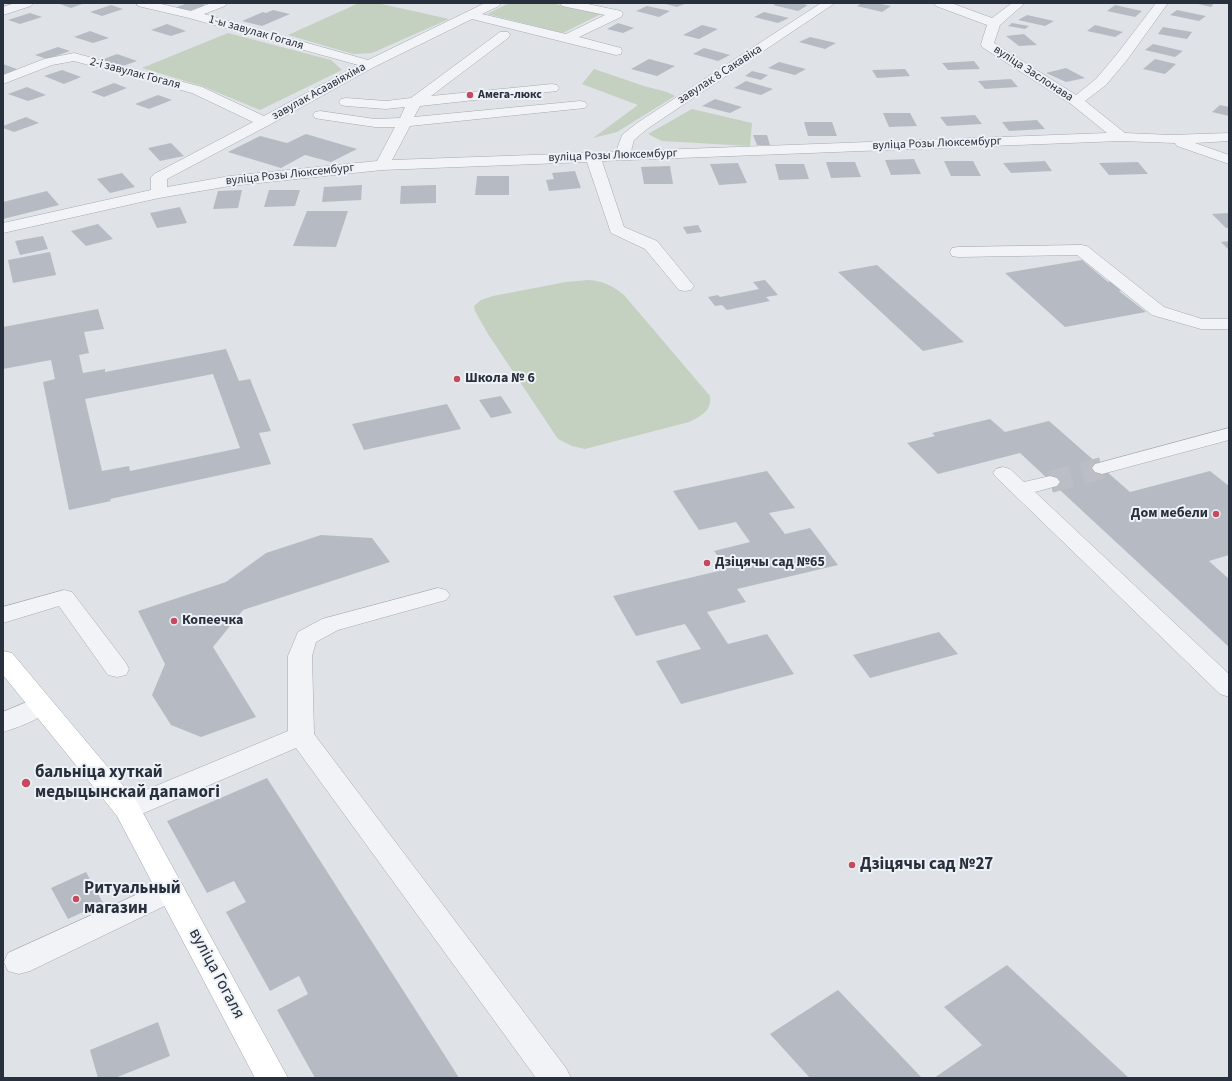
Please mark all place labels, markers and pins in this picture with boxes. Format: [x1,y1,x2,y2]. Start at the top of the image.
place label: Амега-люкс [478,88,542,102]
marker: Амега-люкс [465,90,475,100]
place label: Школа № 6 [465,371,535,387]
marker: Школа № 6 [452,374,462,384]
place label: Дом мебели [1131,506,1208,522]
marker: Дом мебели [1211,509,1221,519]
place label: Дзіцячы сад №65 [715,555,825,571]
marker: Дзіцячы сад №65 [702,558,712,568]
place label: Копеечка [182,613,243,629]
marker: Копеечка [169,616,179,626]
place label: бальніца хуткай медыцынскай дапамогі [35,763,220,803]
marker: бальніца хуткай медыцынскай дапамогі [20,777,32,789]
place label: Дзіцячы сад №27 [860,855,993,875]
marker: Дзіцячы сад №27 [847,860,857,870]
place label: Ритуальный магазин [84,879,181,919]
marker: Ритуальный магазин [71,894,81,904]

